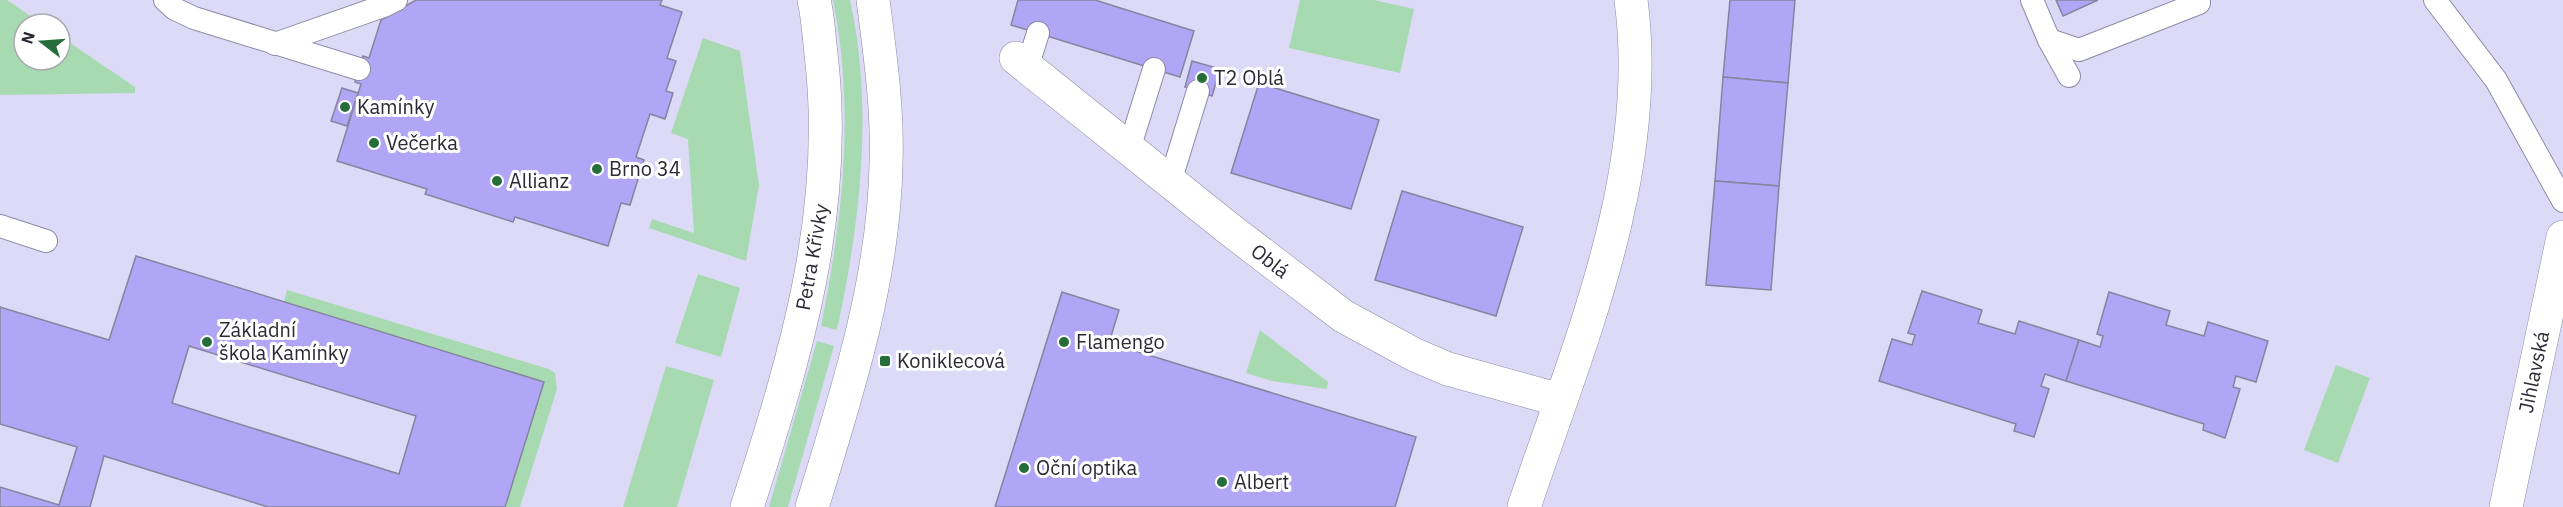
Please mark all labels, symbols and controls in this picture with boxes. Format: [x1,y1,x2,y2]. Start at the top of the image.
north arrow [12,12,72,72]
text: N [16,29,39,46]
place label: T2 Oblá [1214,64,1284,91]
marker: T2 Oblá [1195,71,1209,85]
place label: Kamínky [357,93,434,120]
marker: Kamínky [338,100,352,114]
place label: Večerka [386,129,458,156]
marker: Večerka [367,136,381,150]
place label: Brno 34 [609,155,681,182]
marker: Brno 34 [590,162,604,176]
place label: Allianz [509,167,569,194]
marker: Allianz [490,174,504,188]
street label: Petra Křivky [789,202,834,312]
street label: Oblá [1245,237,1295,284]
place label: Základní škola Kamínky [219,316,348,366]
place label: Flamengo [1076,328,1165,355]
street label: Jihlavská [2512,328,2555,415]
marker: Základní škola Kamínky [200,335,214,349]
marker: Flamengo [1057,335,1071,349]
place label: Koniklecová [897,347,1005,374]
marker: Koniklecová [878,354,892,368]
place label: Oční optika [1036,454,1137,481]
marker: Oční optika [1017,461,1031,475]
place label: Albert [1234,468,1289,495]
marker: Albert [1215,475,1229,489]

